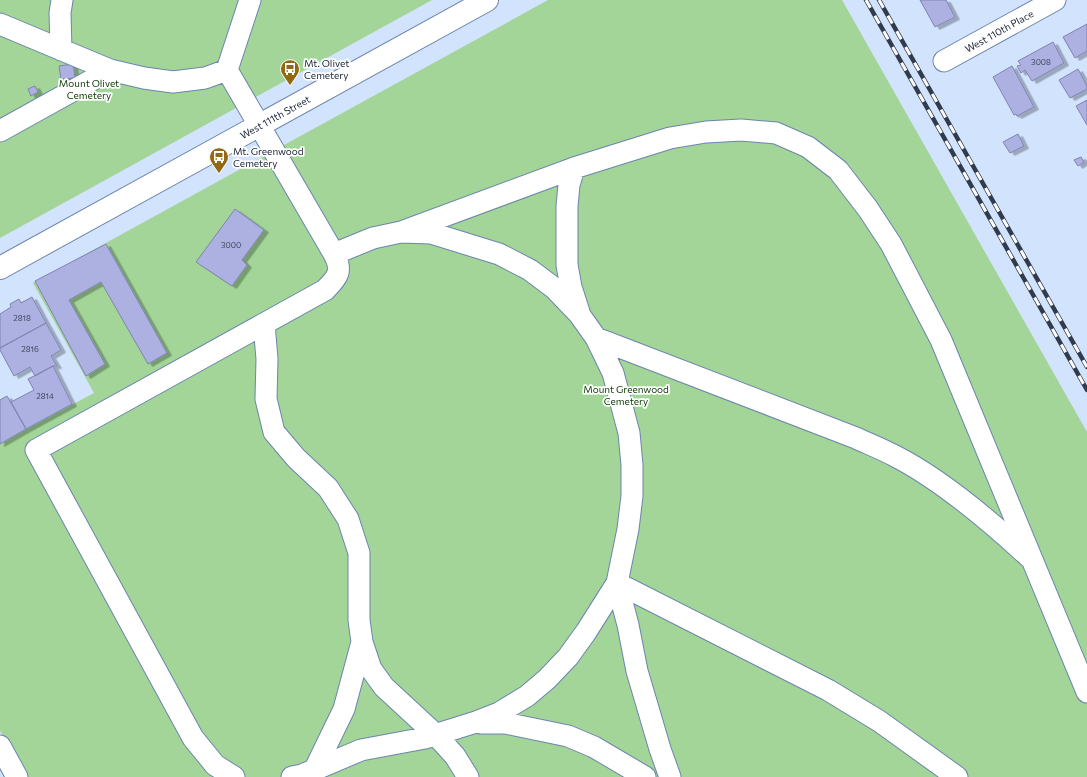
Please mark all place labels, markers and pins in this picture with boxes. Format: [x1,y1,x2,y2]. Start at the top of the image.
place label: Mt. Olivet Cemetery [304,57,349,81]
bus stop icon: Mt. Olivet Cemetery [279,58,301,86]
place label: Mt. Greenwood Cemetery [233,145,304,169]
bus stop icon: Mt. Greenwood Cemetery [208,146,230,174]

